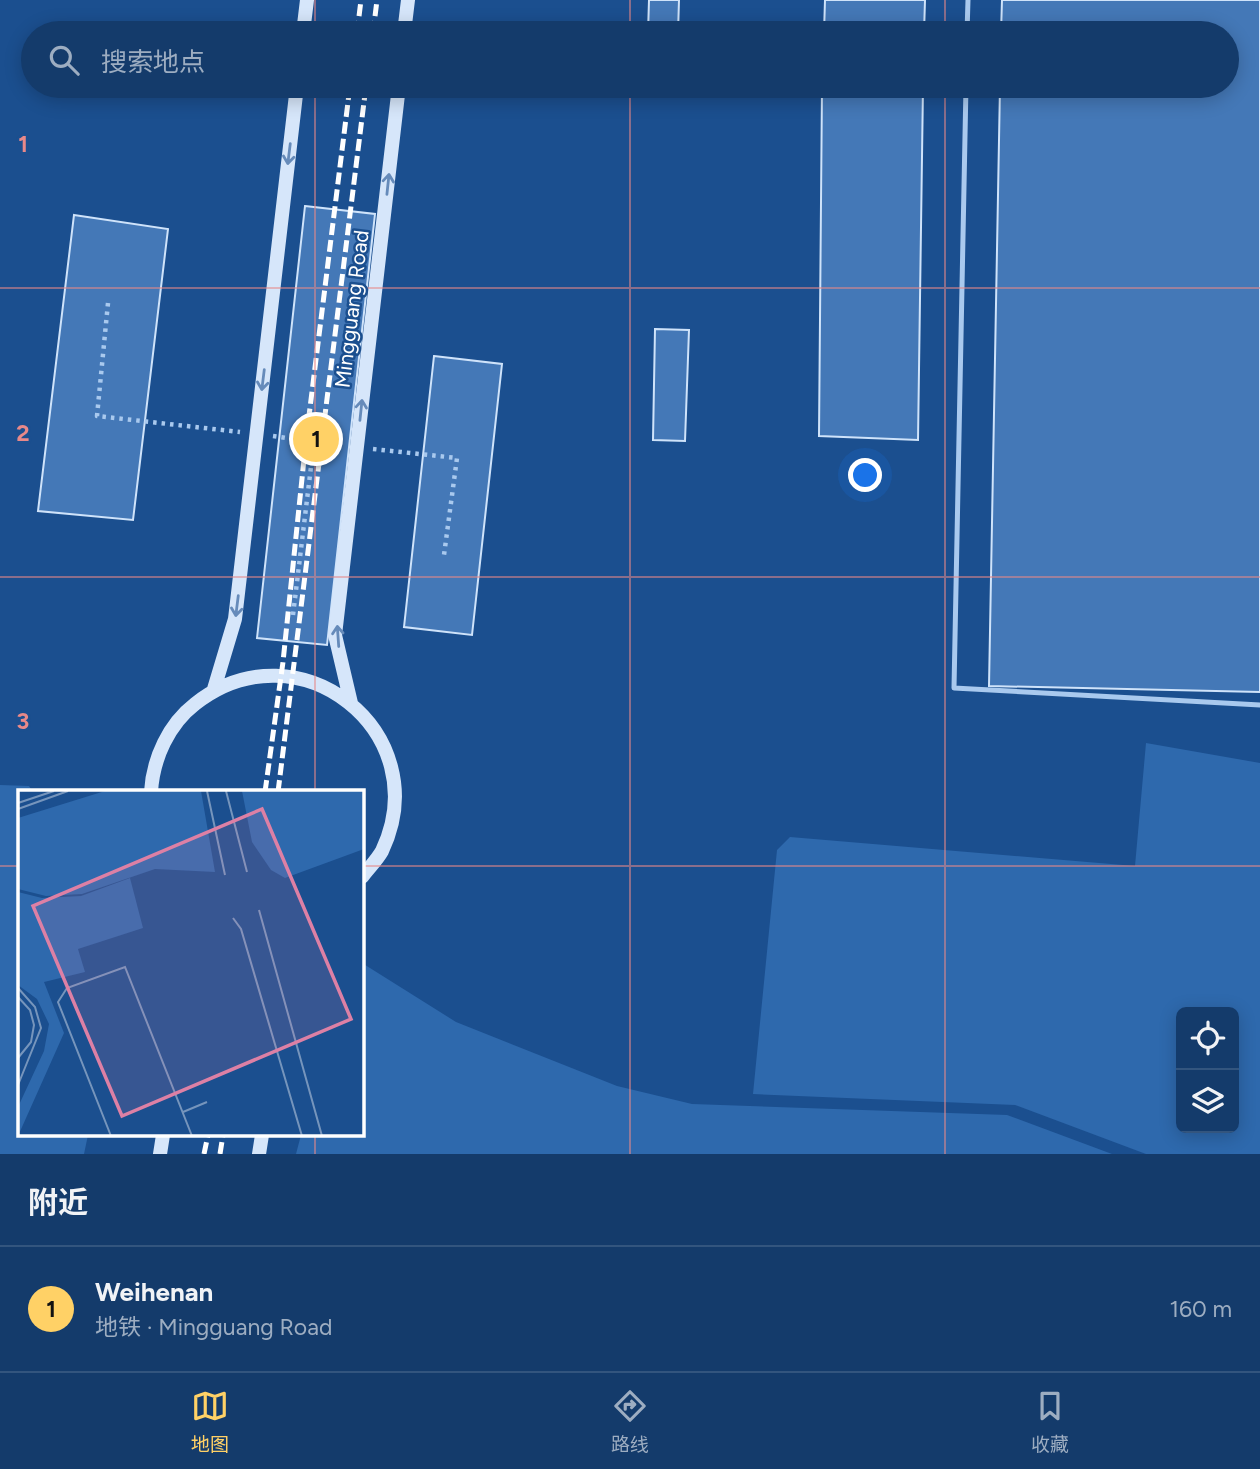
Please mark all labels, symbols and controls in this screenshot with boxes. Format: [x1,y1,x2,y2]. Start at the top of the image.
search box [21,21,1239,98]
icon: search [45,41,83,79]
text: 搜索地点 [101,46,205,78]
text: 1 [18,130,28,158]
one-way arrow [282,142,295,164]
one-way arrow [381,173,394,196]
street label: Mingguang Road [329,229,374,389]
one-way arrow [256,368,269,390]
one-way arrow [355,399,368,422]
pin: 1 [293,413,339,465]
text: 2 [16,419,30,447]
your location [848,458,882,492]
one-way arrow [230,594,243,616]
one-way arrow [331,625,344,648]
text: 3 [17,707,29,735]
inset map [18,790,364,1136]
map controls [1176,1007,1239,1133]
button: locate [1176,1007,1239,1070]
button: layers [1176,1070,1239,1133]
text: 附近 [28,1184,88,1221]
text: Weihenan [95,1276,213,1308]
text: 1 [46,1295,56,1323]
text: 160 m [1169,1295,1232,1323]
text: 地铁 · Mingguang Road [95,1313,332,1341]
tab: 地图 [191,1387,229,1456]
tab: 路线 [611,1387,649,1456]
tab: 收藏 [1031,1387,1069,1456]

